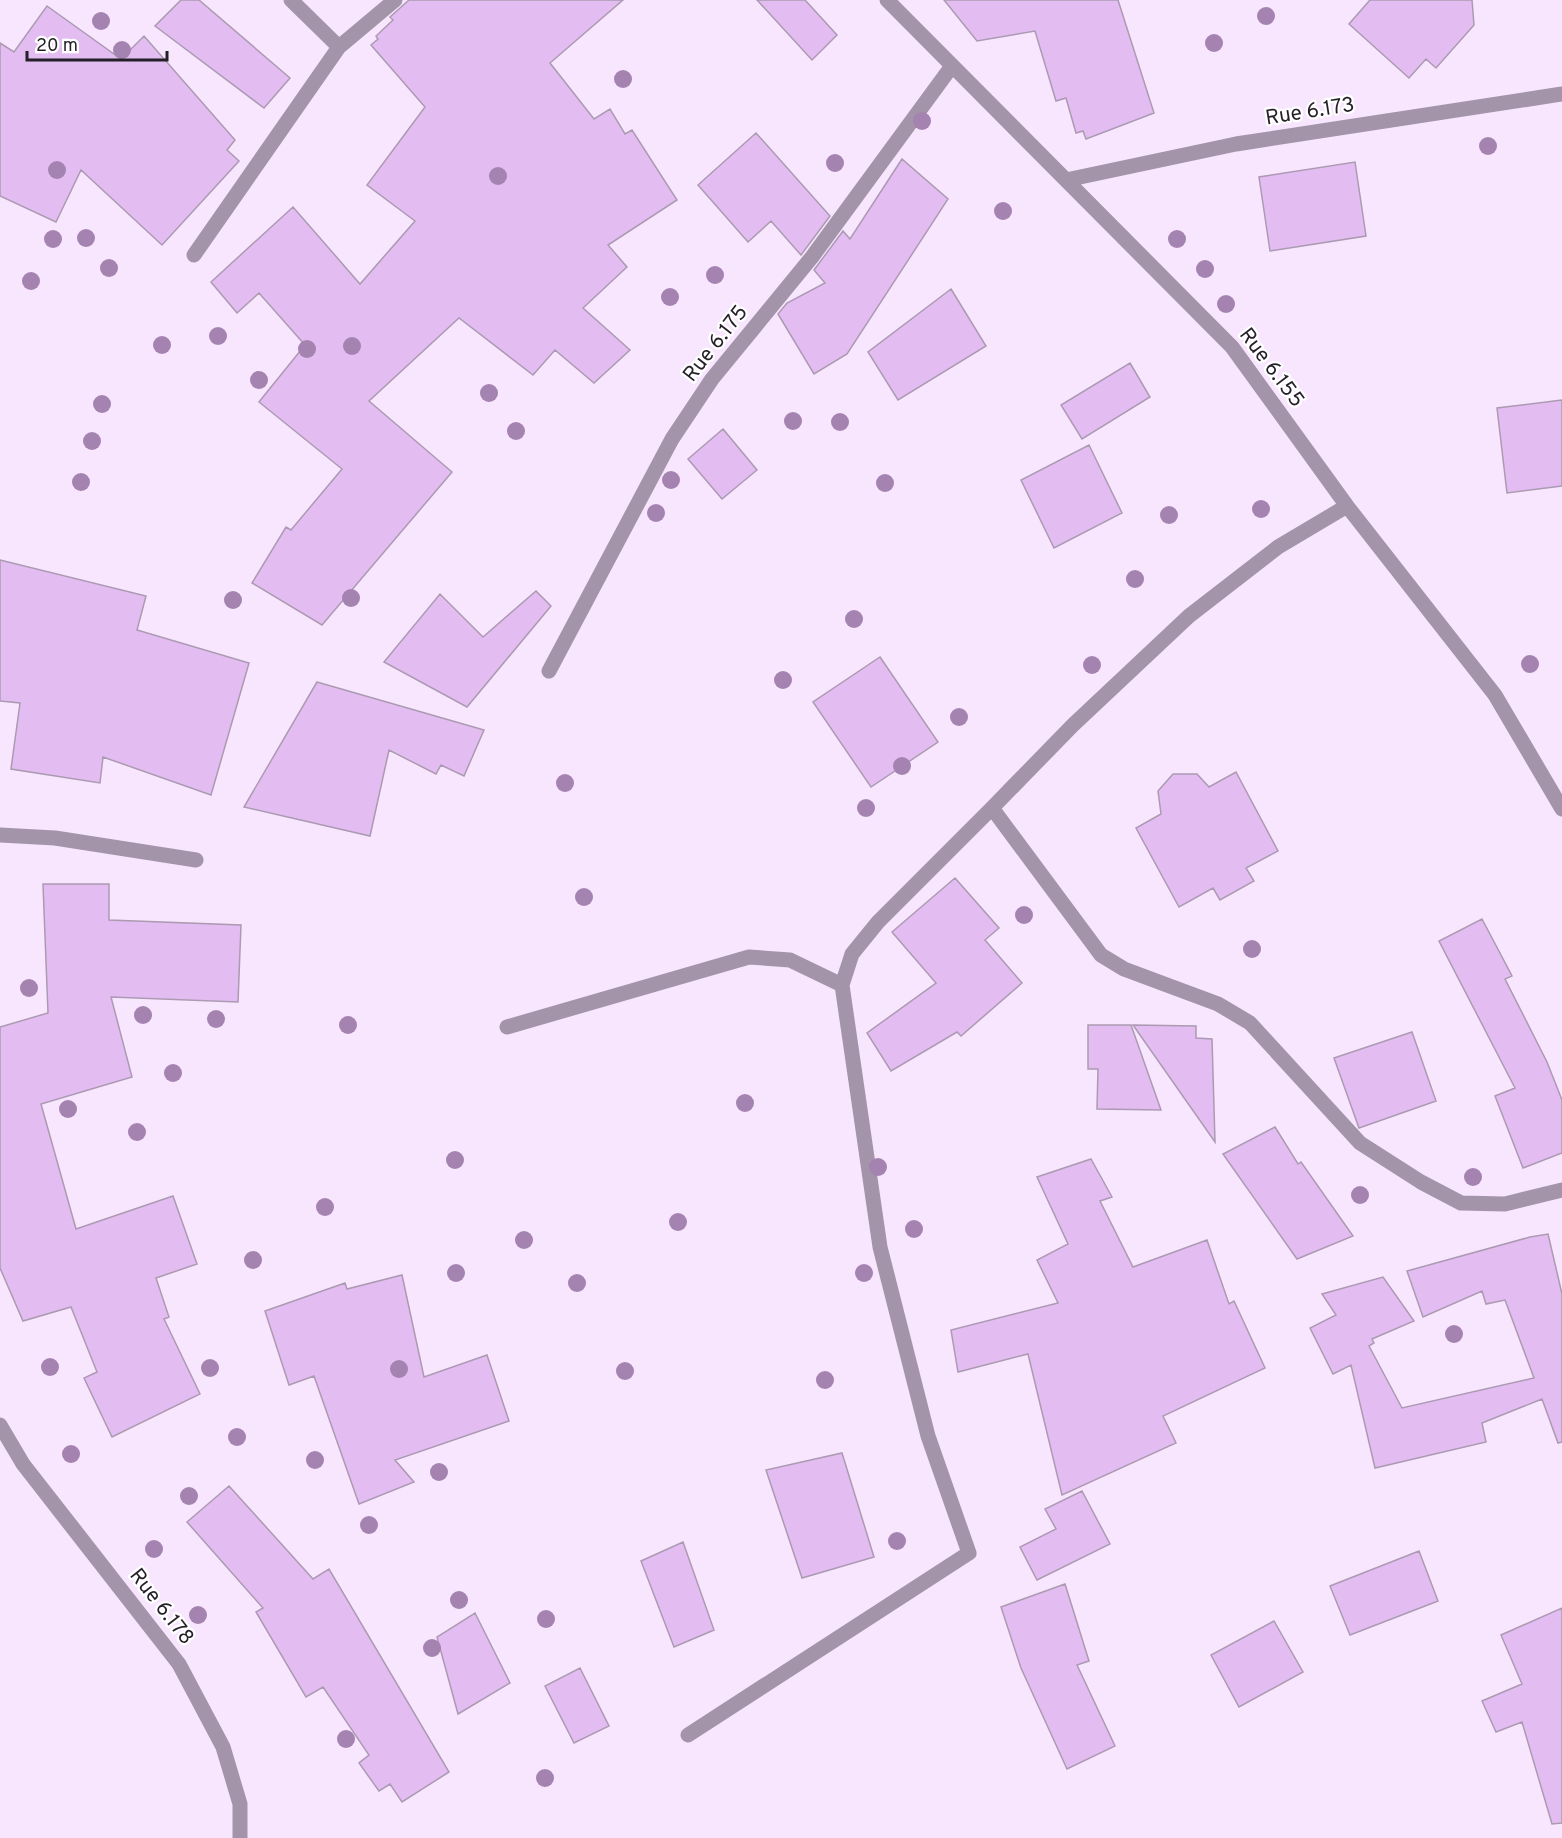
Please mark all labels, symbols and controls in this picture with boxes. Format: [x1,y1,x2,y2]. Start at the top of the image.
scale bar [27,24,166,62]
text: 20 m [36,35,78,58]
street label: Rue 6.173 [1263,92,1357,132]
street label: Rue 6.175 [677,300,755,388]
street label: Rue 6.155 [1232,323,1310,413]
street label: Rue 6.178 [123,1563,199,1651]

